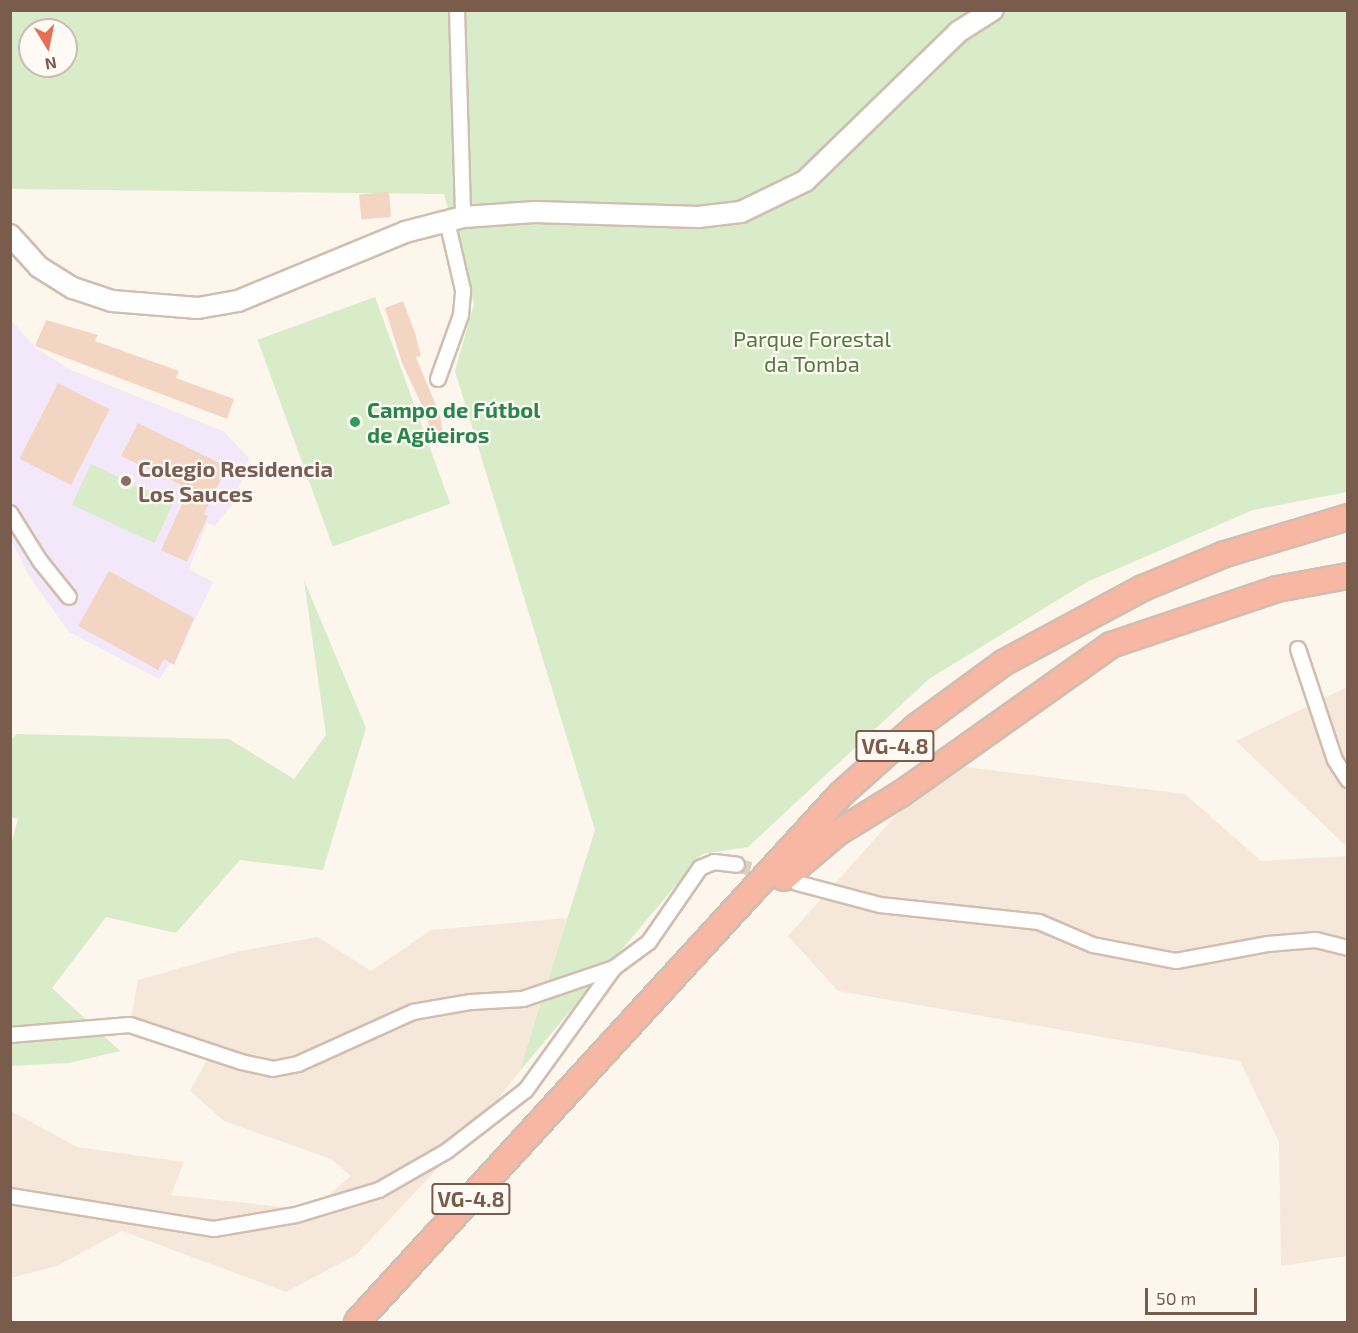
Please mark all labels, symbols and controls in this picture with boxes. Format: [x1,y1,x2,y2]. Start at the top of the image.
north arrow [18,18,78,78]
text: N [44,54,58,75]
park label: Parque Forestal da Tomba [733,325,891,376]
place label: Campo de Fútbol de Agüeiros [367,396,540,448]
marker: Campo de Fútbol de Agüeiros [348,415,362,429]
place label: Colegio Residencia Los Sauces [138,455,333,506]
marker: Colegio Residencia Los Sauces [119,474,133,488]
road number: VG-4.8 [854,728,936,764]
road number: VG-4.8 [430,1181,512,1217]
scale bar [1148,1276,1260,1314]
text: 50 m [1156,1287,1196,1309]

